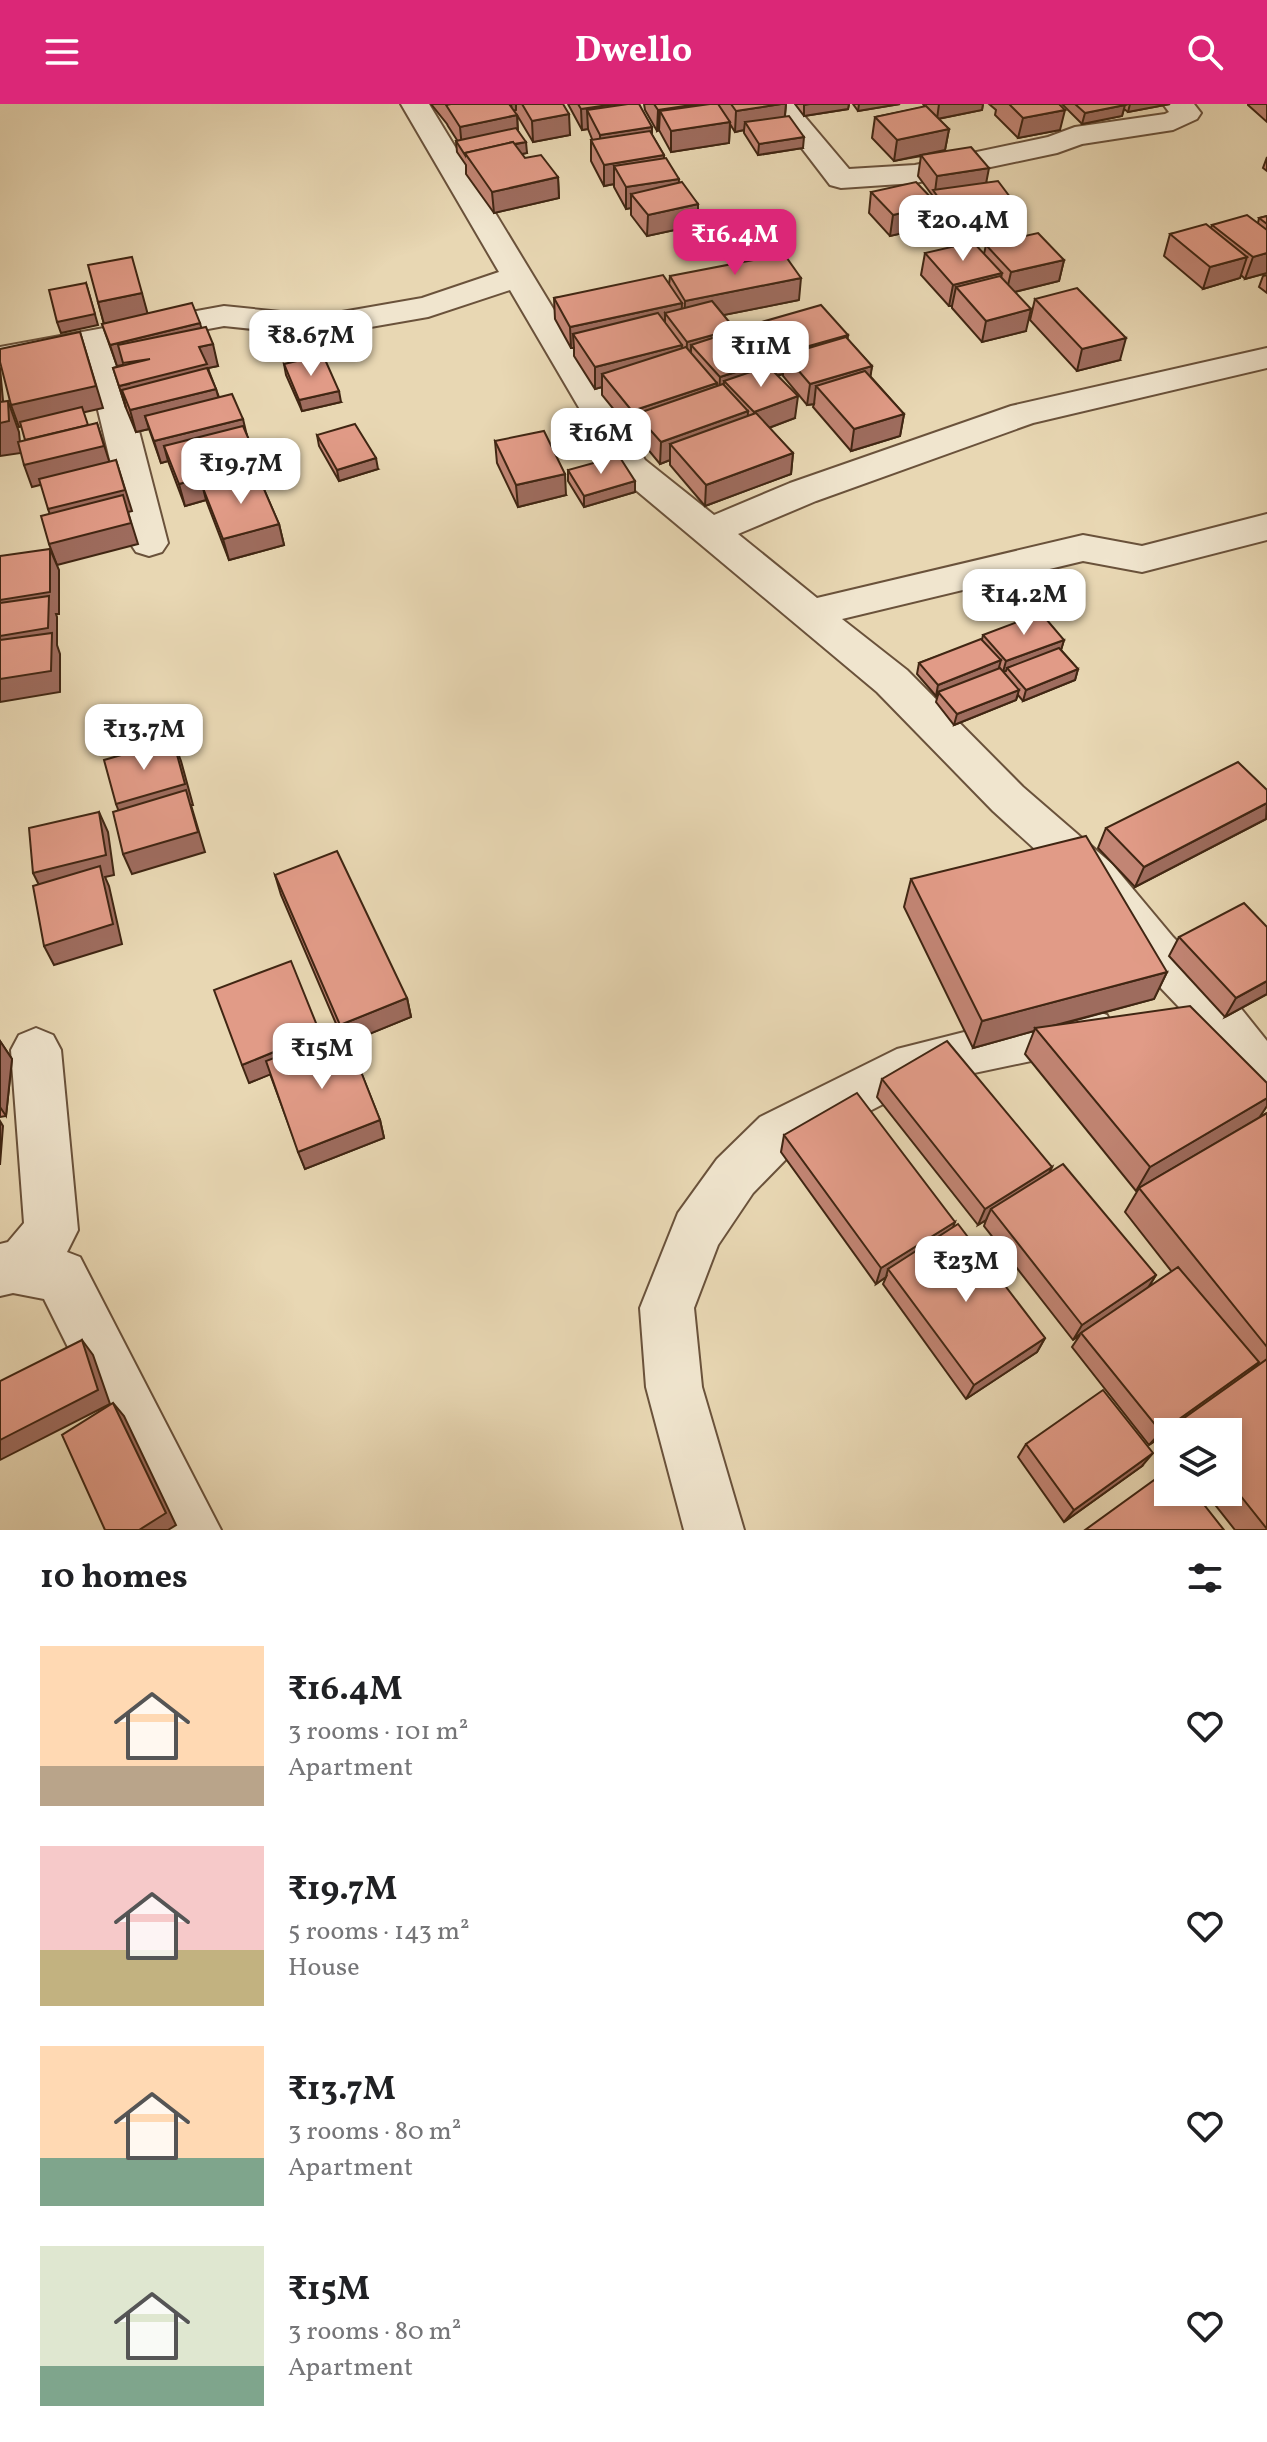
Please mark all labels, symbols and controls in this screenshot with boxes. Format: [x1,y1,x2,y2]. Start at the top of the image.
text: Dwello [575,27,692,77]
icon: menu [40,30,84,74]
icon: search [1183,30,1227,74]
pin: ₹20.4M [898,195,1028,263]
text: ₹20.4M [917,203,1009,239]
pin: ₹16.4M [670,209,800,277]
text: ₹16.4M [691,217,779,253]
pin: ₹8.67M [246,310,376,378]
text: ₹8.67M [267,318,355,354]
pin: ₹11M [714,321,808,389]
text: ₹11M [731,329,791,365]
pin: ₹16M [554,408,648,476]
text: ₹16M [569,416,633,452]
pin: ₹19.7M [176,438,306,506]
text: ₹19.7M [199,446,283,482]
pin: ₹14.2M [959,569,1089,637]
text: ₹14.2M [981,577,1067,613]
pin: ₹13.7M [79,704,209,772]
text: ₹13.7M [103,712,185,748]
pin: ₹15M [275,1023,369,1091]
text: ₹15M [291,1031,353,1067]
pin: ₹23M [919,1236,1013,1304]
text: ₹23M [933,1244,999,1280]
map controls [1154,1418,1242,1506]
button: layers [1154,1418,1242,1506]
text: 10 homes [40,1555,188,1602]
icon: filters [1183,1556,1227,1600]
text: ₹16.4M [288,1667,402,1714]
icon: home [104,1678,200,1774]
icon: heart [1183,1704,1227,1748]
text: 3 rooms · 101 m² [288,1714,468,1750]
text: Apartment [288,1750,413,1786]
text: ₹19.7M [288,1867,397,1914]
icon: home [104,1878,200,1974]
icon: heart [1183,1904,1227,1948]
text: 5 rooms · 143 m² [288,1914,470,1950]
text: House [288,1950,360,1986]
text: ₹13.7M [288,2067,396,2114]
icon: home [104,2078,200,2174]
icon: heart [1183,2104,1227,2148]
text: 3 rooms · 80 m² [288,2114,461,2150]
text: Apartment [288,2150,413,2186]
text: ₹15M [288,2267,370,2314]
icon: home [104,2278,200,2374]
icon: heart [1183,2304,1227,2348]
text: 3 rooms · 80 m² [288,2314,461,2350]
text: Apartment [288,2350,413,2386]

